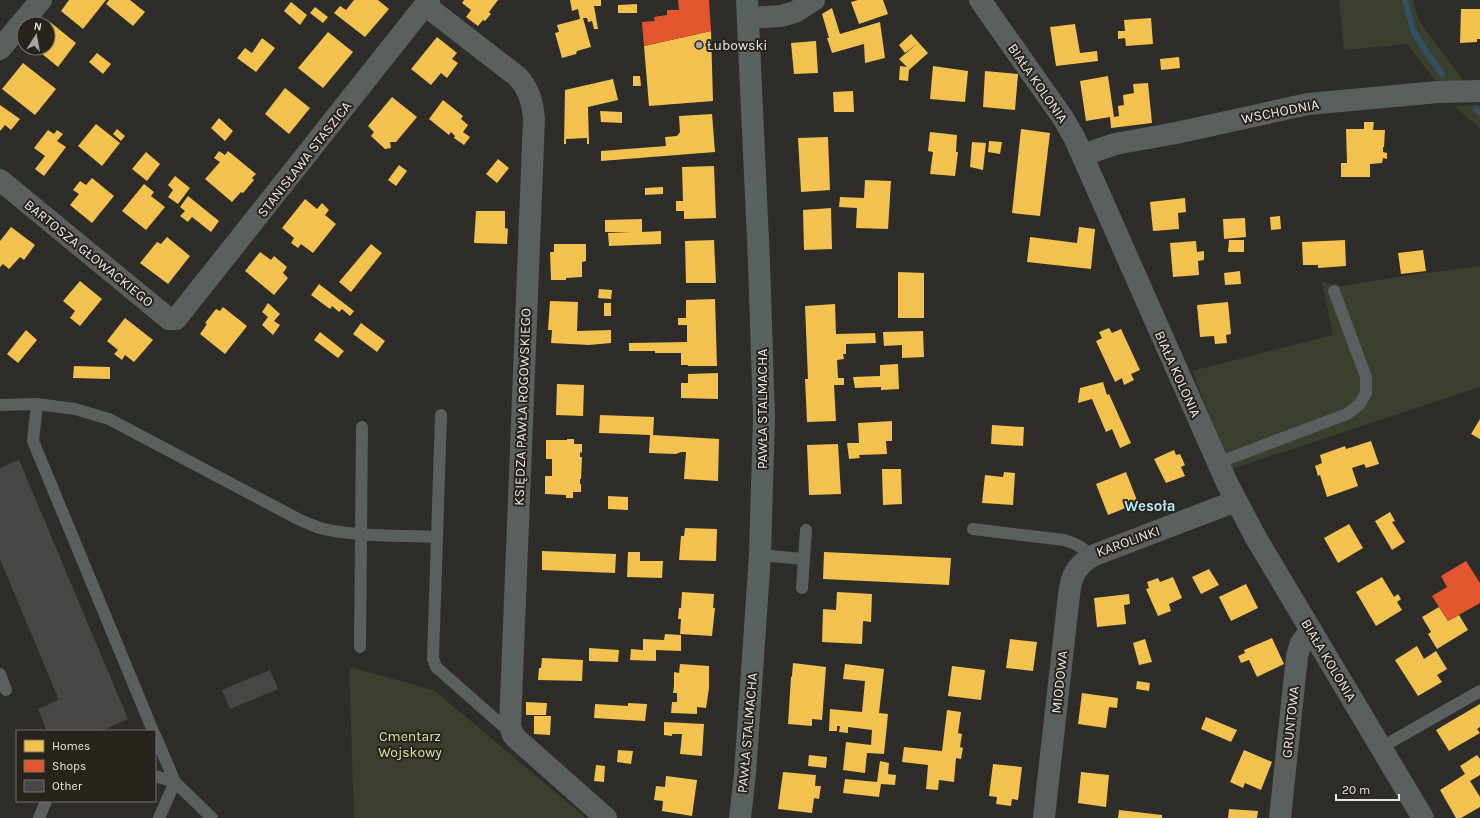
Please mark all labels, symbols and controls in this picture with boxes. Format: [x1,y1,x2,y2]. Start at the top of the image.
north arrow [16,16,56,56]
text: N [33,20,43,34]
place label: Łubowski [707,37,768,54]
marker: Łubowski [694,40,704,50]
street label: BIAŁA KOLONIA [1004,40,1071,126]
street label: WSCHODNIA [1240,96,1320,127]
street label: STANISŁAWA STASZICA [254,98,355,221]
street label: BARTOSZA GŁOWACKIEGO [21,196,157,311]
street label: KSIĘDZA PAWŁA ROGOWSKIEGO [511,308,534,506]
street label: BIAŁA KOLONIA [1151,328,1204,420]
street label: PAWŁA STALMACHA [754,349,771,469]
district label: Wesoła [1124,497,1176,515]
street label: KAROLINKI [1094,522,1162,561]
street label: BIAŁA KOLONIA [1297,616,1360,705]
street label: MIODOWA [1048,650,1071,714]
street label: PAWŁA STALMACHA [734,672,761,794]
street label: GRUNTOWA [1278,685,1303,759]
park label: Cmentarz Wojskowy [378,728,442,761]
legend [16,730,156,802]
text: Homes [52,739,90,753]
text: Shops [52,759,86,773]
scale bar [1336,776,1399,802]
text: Other [52,779,83,793]
text: 20 m [1342,783,1370,797]

